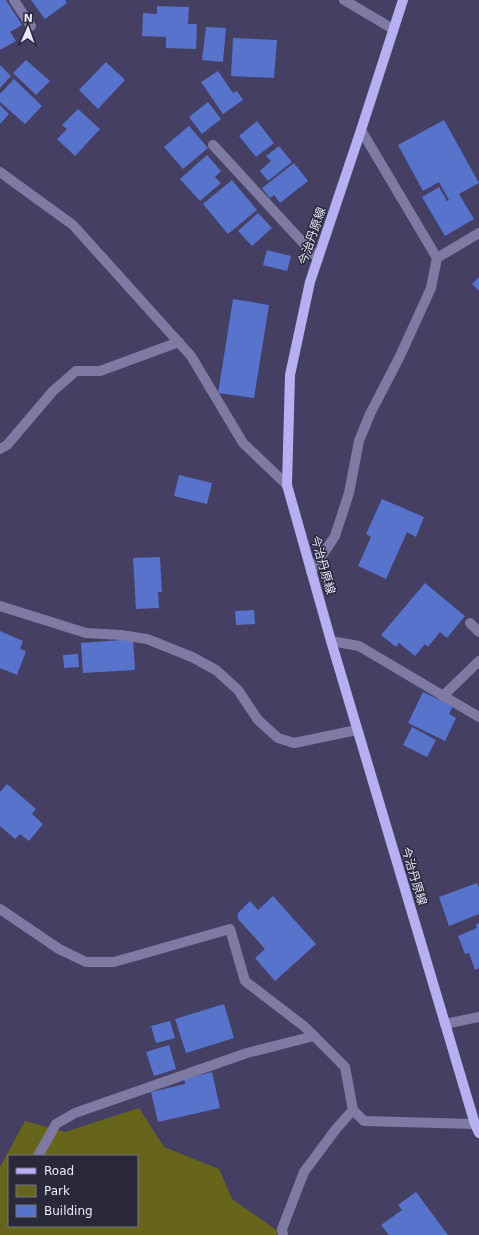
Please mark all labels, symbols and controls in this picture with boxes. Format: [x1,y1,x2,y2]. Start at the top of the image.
north arrow [8,8,48,48]
text: N [23,12,33,25]
street label: 今治丹原線 [296,205,328,267]
street label: 今治丹原線 [308,534,338,596]
street label: 今治丹原線 [399,845,429,907]
legend [8,1155,138,1227]
text: Road [44,1164,74,1178]
text: Park [44,1184,70,1198]
text: Building [44,1204,93,1218]

